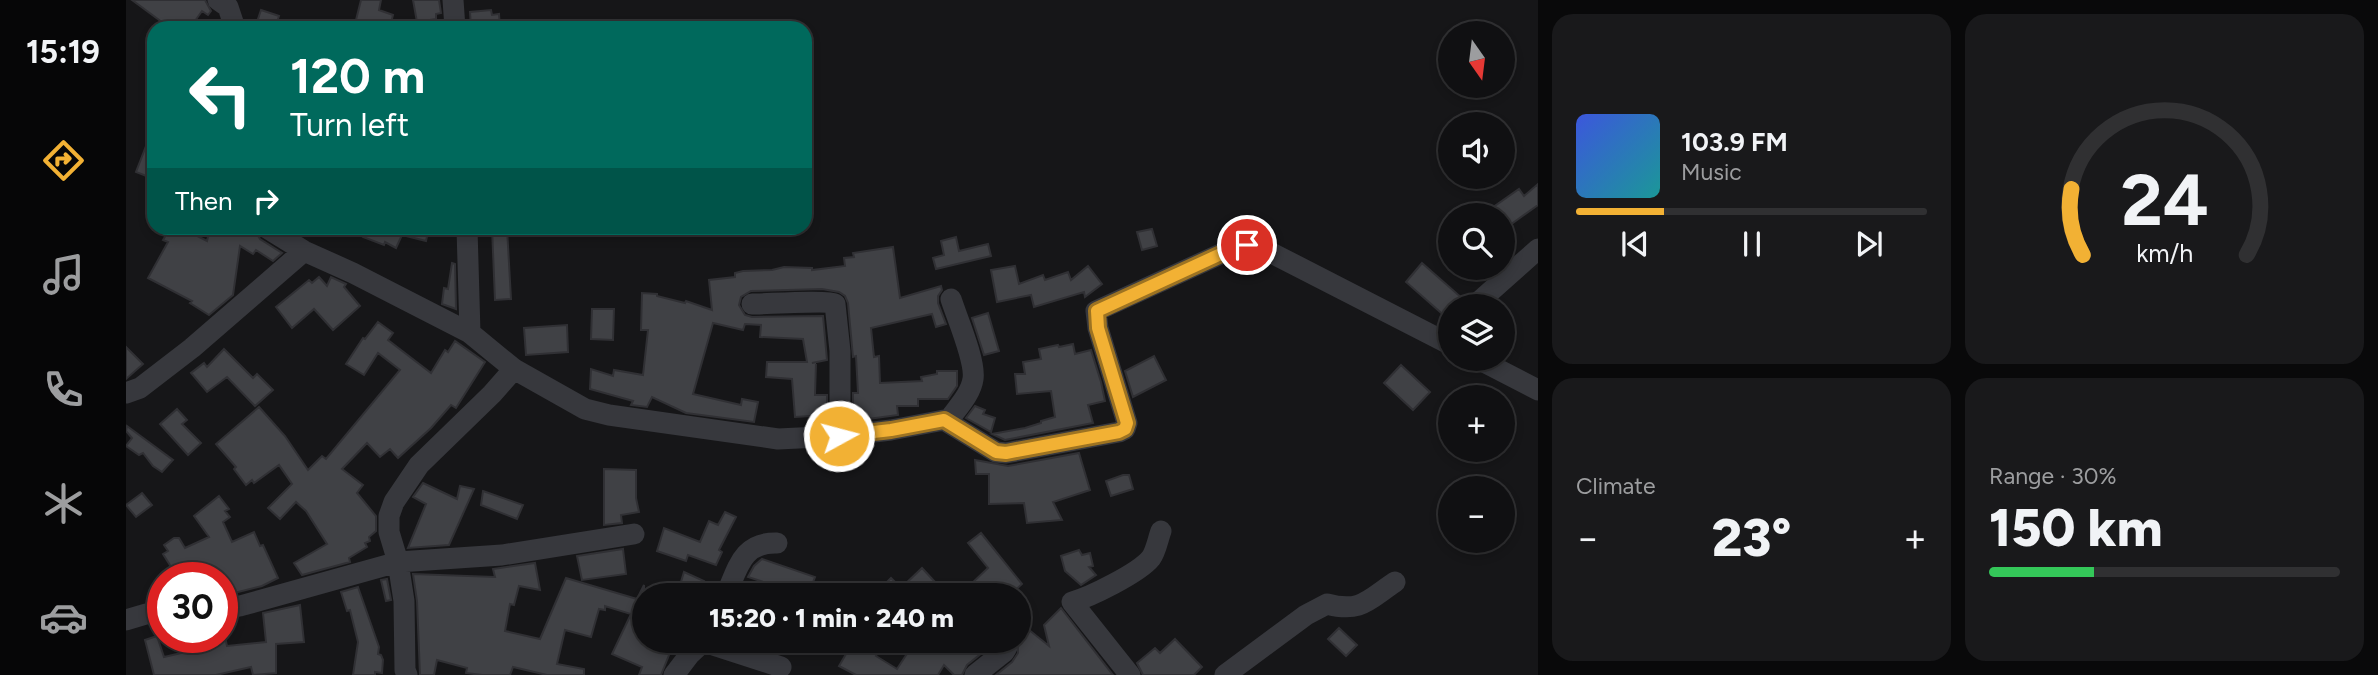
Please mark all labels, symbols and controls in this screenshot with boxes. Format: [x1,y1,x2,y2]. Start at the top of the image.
north arrow [1438,21,1516,98]
map controls [1438,21,1515,553]
text: 15:19 [26,33,100,71]
text: 120 m [290,46,425,105]
icon: left [175,49,266,140]
text: Turn left [290,106,409,144]
button: sound [1438,112,1515,189]
text: 103.9 FM [1681,126,1788,158]
icon: directions [39,136,88,185]
text: 24 [2120,156,2209,243]
text: Music [1681,158,1742,186]
icon: right [247,182,285,220]
text: Then [175,185,233,217]
button: search [1438,203,1515,280]
pin [1217,215,1277,275]
icon: previous [1616,225,1654,263]
icon: pause [1733,225,1771,263]
icon: next [1850,225,1888,263]
icon: arrive [1228,226,1266,264]
text: km/h [2136,238,2193,268]
icon: music [39,250,88,299]
button: layers [1438,294,1515,371]
icon: phone [39,365,88,414]
button: + [1438,385,1515,462]
position arrow [802,399,876,473]
text: Range · 30% [1989,462,2117,490]
text: Climate [1576,472,1655,500]
button: − [1438,476,1515,553]
icon: climate [39,479,88,528]
text: 150 km [1989,497,2163,559]
text: 23° [1712,507,1791,569]
text: − [1576,515,1600,561]
text: + [1903,515,1927,561]
speed limit sign: 30 [147,562,238,653]
icon: car [39,593,88,642]
text: 15:20 · 1 min · 240 m [709,602,954,634]

